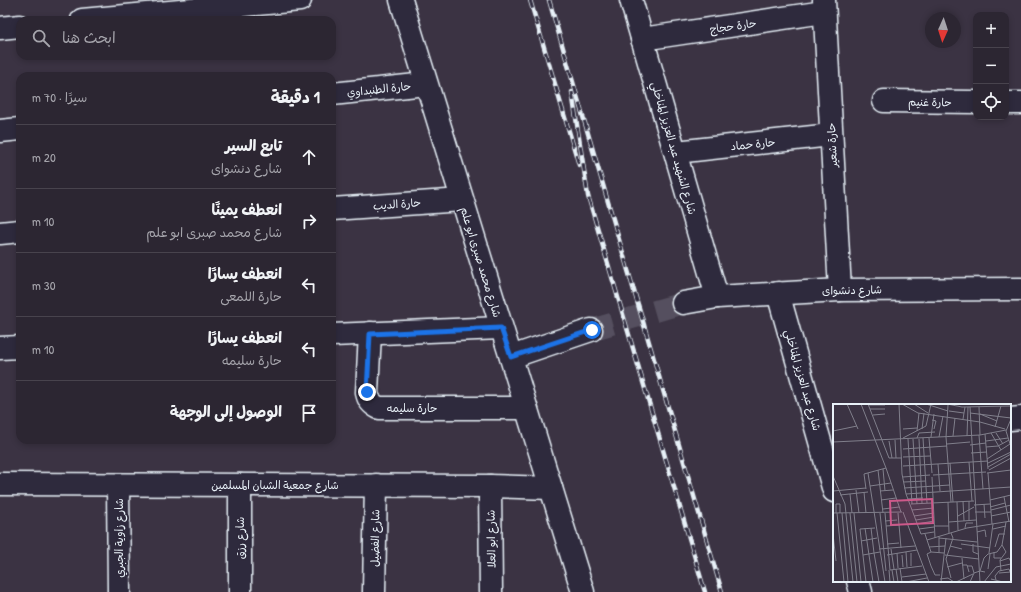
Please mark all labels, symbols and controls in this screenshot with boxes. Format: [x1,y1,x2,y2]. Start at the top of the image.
north arrow [925,12,961,48]
map controls [973,12,1009,120]
button: + [973,12,1009,48]
search box [16,16,336,60]
street label: حارة حجاج [709,16,758,37]
icon: search [30,27,52,49]
text: ابحث هنا [62,27,116,48]
button: − [973,48,1009,84]
street label: حارة الطنبداوي [346,79,412,101]
street label: شارع الشهيد عبد العزيز المناخلي [644,80,700,217]
button: locate [973,84,1009,120]
text: 1 دقيقة [271,85,320,108]
text: سيرًا · 70 m [32,88,87,106]
street label: حارة غنيم [908,95,952,111]
street label: حارة شعير [824,122,840,169]
text: تابع السير [225,135,282,156]
street label: حارة حماد [730,135,776,153]
icon: ahead [298,146,320,168]
text: 20 m [32,148,56,166]
text: شارع دنشواى [211,159,282,177]
street label: حارة الديب [372,195,422,214]
text: انعطف يمينًا [212,199,282,220]
street label: شارع محمد صبرى ابو علم [456,205,504,320]
icon: right [298,210,320,232]
text: 10 m [32,212,54,230]
text: شارع محمد صبرى ابو علم [146,223,282,241]
text: انعطف يسارًا [208,263,282,284]
icon: left [298,274,320,296]
text: 30 m [32,276,56,294]
street label: شارع دنشواى [822,282,882,300]
text: حارة اللمعى [220,287,282,305]
route start [583,321,601,339]
text: انعطف يسارًا [208,327,282,348]
street label: شارع عبد العزيز المناخلي [778,328,824,433]
icon: left [298,338,320,360]
text: 10 m [32,340,54,358]
text: حارة سليمه [222,351,282,369]
route end [358,383,376,401]
text: الوصول إلى الوجهة [170,401,282,422]
street label: حارة سليمه [386,401,438,415]
icon: arrive [298,402,320,424]
inset map [833,404,1011,582]
street label: شارع جمعية الشبان المسلمين [211,478,339,494]
street label: شارع زاوية الجبري [112,498,128,578]
street label: شارع الفضيل [367,509,385,567]
street label: شارع ابو العلا [483,510,501,568]
street label: شارع رزق [233,517,249,559]

